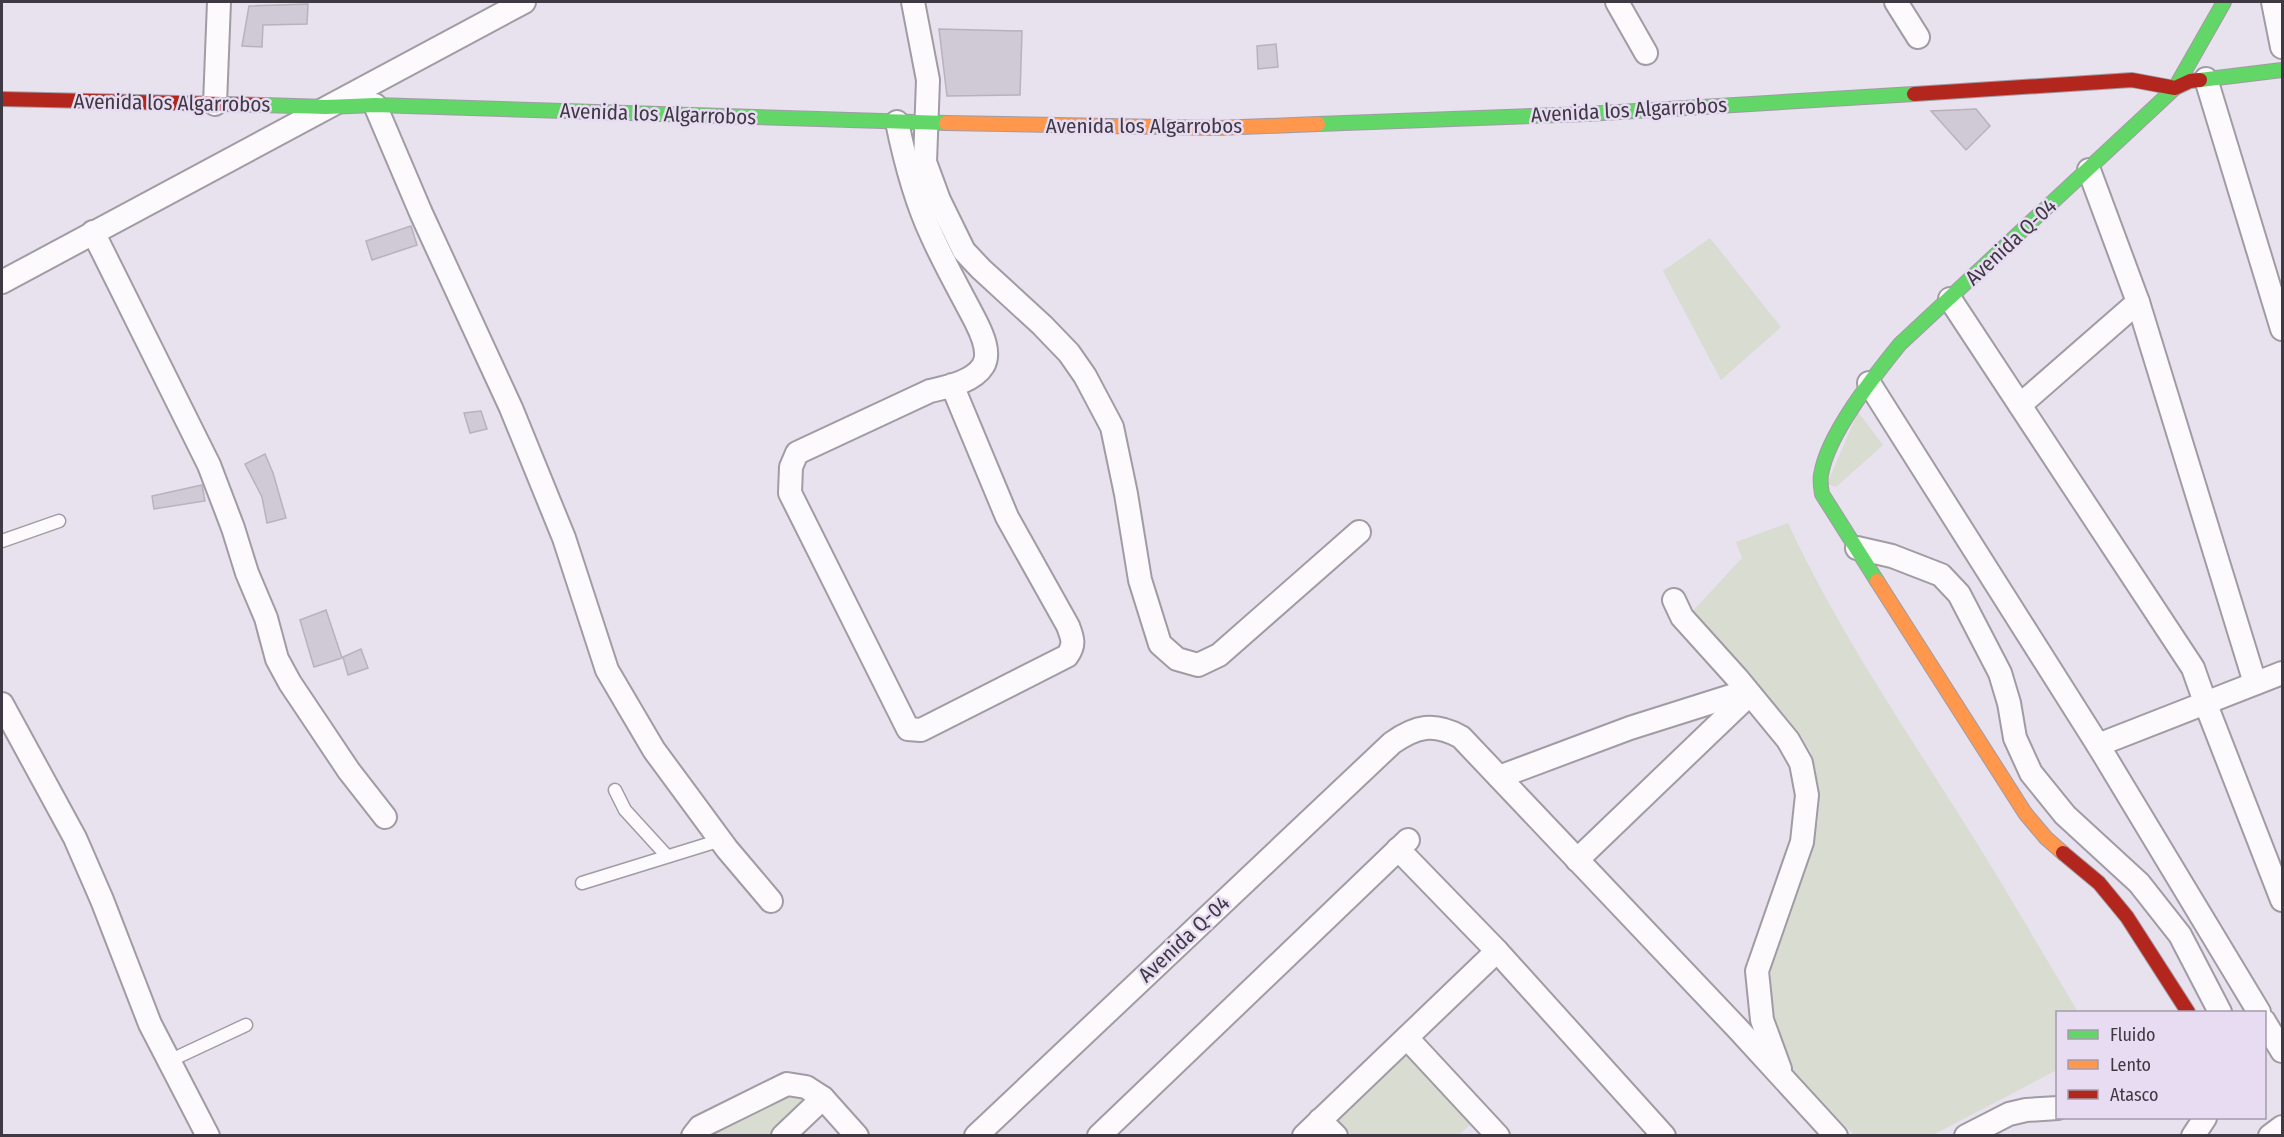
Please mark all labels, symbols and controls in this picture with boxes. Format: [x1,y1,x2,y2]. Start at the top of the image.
street label: Avenida los Algarrobos [74,88,271,118]
street label: Avenida los Algarrobos [1530,92,1728,128]
street label: Avenida los Algarrobos [559,98,757,130]
street label: Avenida los Algarrobos [1046,113,1242,139]
street label: Avenida Q-04 [1960,193,2062,291]
street label: Avenida Q-04 [1133,890,1235,988]
legend [2056,1011,2266,1119]
text: Fluido [2110,1024,2156,1046]
text: Lento [2110,1054,2151,1076]
text: Atasco [2110,1084,2158,1106]

